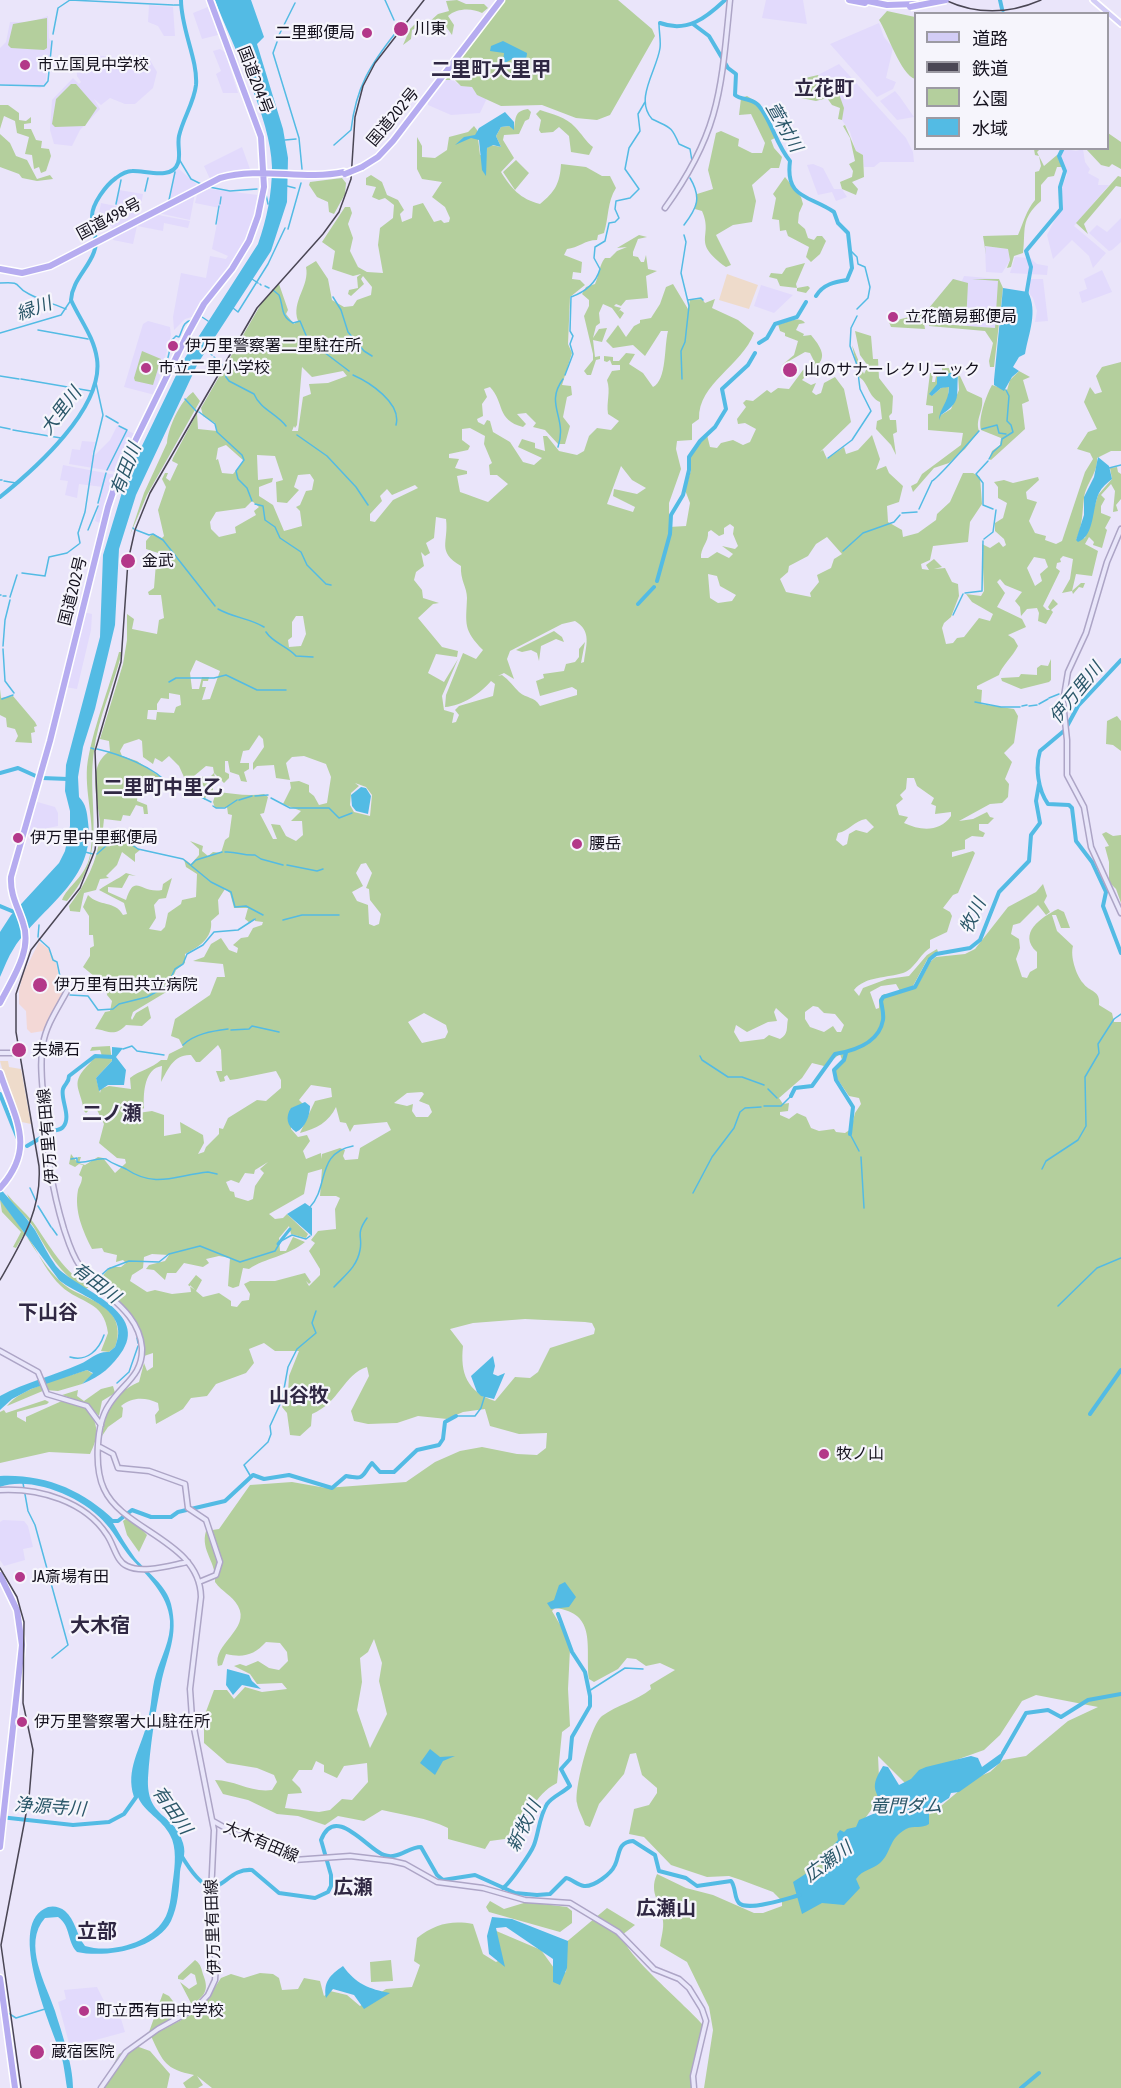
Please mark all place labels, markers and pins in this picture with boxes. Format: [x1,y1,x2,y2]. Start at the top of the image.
place label: 川東 [414,19,446,39]
marker: 川東 [392,20,410,38]
place label: 二里郵便局 [275,23,355,43]
marker: 二里郵便局 [360,26,374,40]
place label: 市立国見中学校 [37,55,149,75]
marker: 市立国見中学校 [18,58,32,72]
place label: 立花簡易郵便局 [905,307,1017,327]
marker: 立花簡易郵便局 [886,310,900,324]
place label: 伊万里警察署二里駐在所 [185,336,361,356]
marker: 伊万里警察署二里駐在所 [166,339,180,353]
place label: 市立二里小学校 [158,358,270,378]
place label: 山のサナーレクリニック [804,360,980,380]
marker: 市立二里小学校 [139,361,153,375]
marker: 山のサナーレクリニック [781,361,799,379]
place label: 金武 [142,551,174,571]
marker: 金武 [119,552,137,570]
place label: 伊万里中里郵便局 [30,828,158,848]
marker: 伊万里中里郵便局 [11,831,25,845]
place label: 腰岳 [589,834,621,854]
marker: 腰岳 [570,837,584,851]
place label: 伊万里有田共立病院 [54,975,198,995]
marker: 伊万里有田共立病院 [31,976,49,994]
place label: 夫婦石 [32,1040,80,1060]
marker: 夫婦石 [10,1041,28,1059]
place label: 牧ノ山 [836,1444,884,1464]
marker: 牧ノ山 [817,1447,831,1461]
place label: JA斎場有田 [32,1567,109,1587]
marker: JA斎場有田 [13,1570,27,1584]
place label: 伊万里警察署大山駐在所 [34,1712,210,1732]
marker: 伊万里警察署大山駐在所 [15,1715,29,1729]
place label: 町立西有田中学校 [96,2001,224,2021]
marker: 町立西有田中学校 [77,2004,91,2018]
place label: 蔵宿医院 [51,2042,115,2062]
marker: 蔵宿医院 [28,2043,46,2061]

